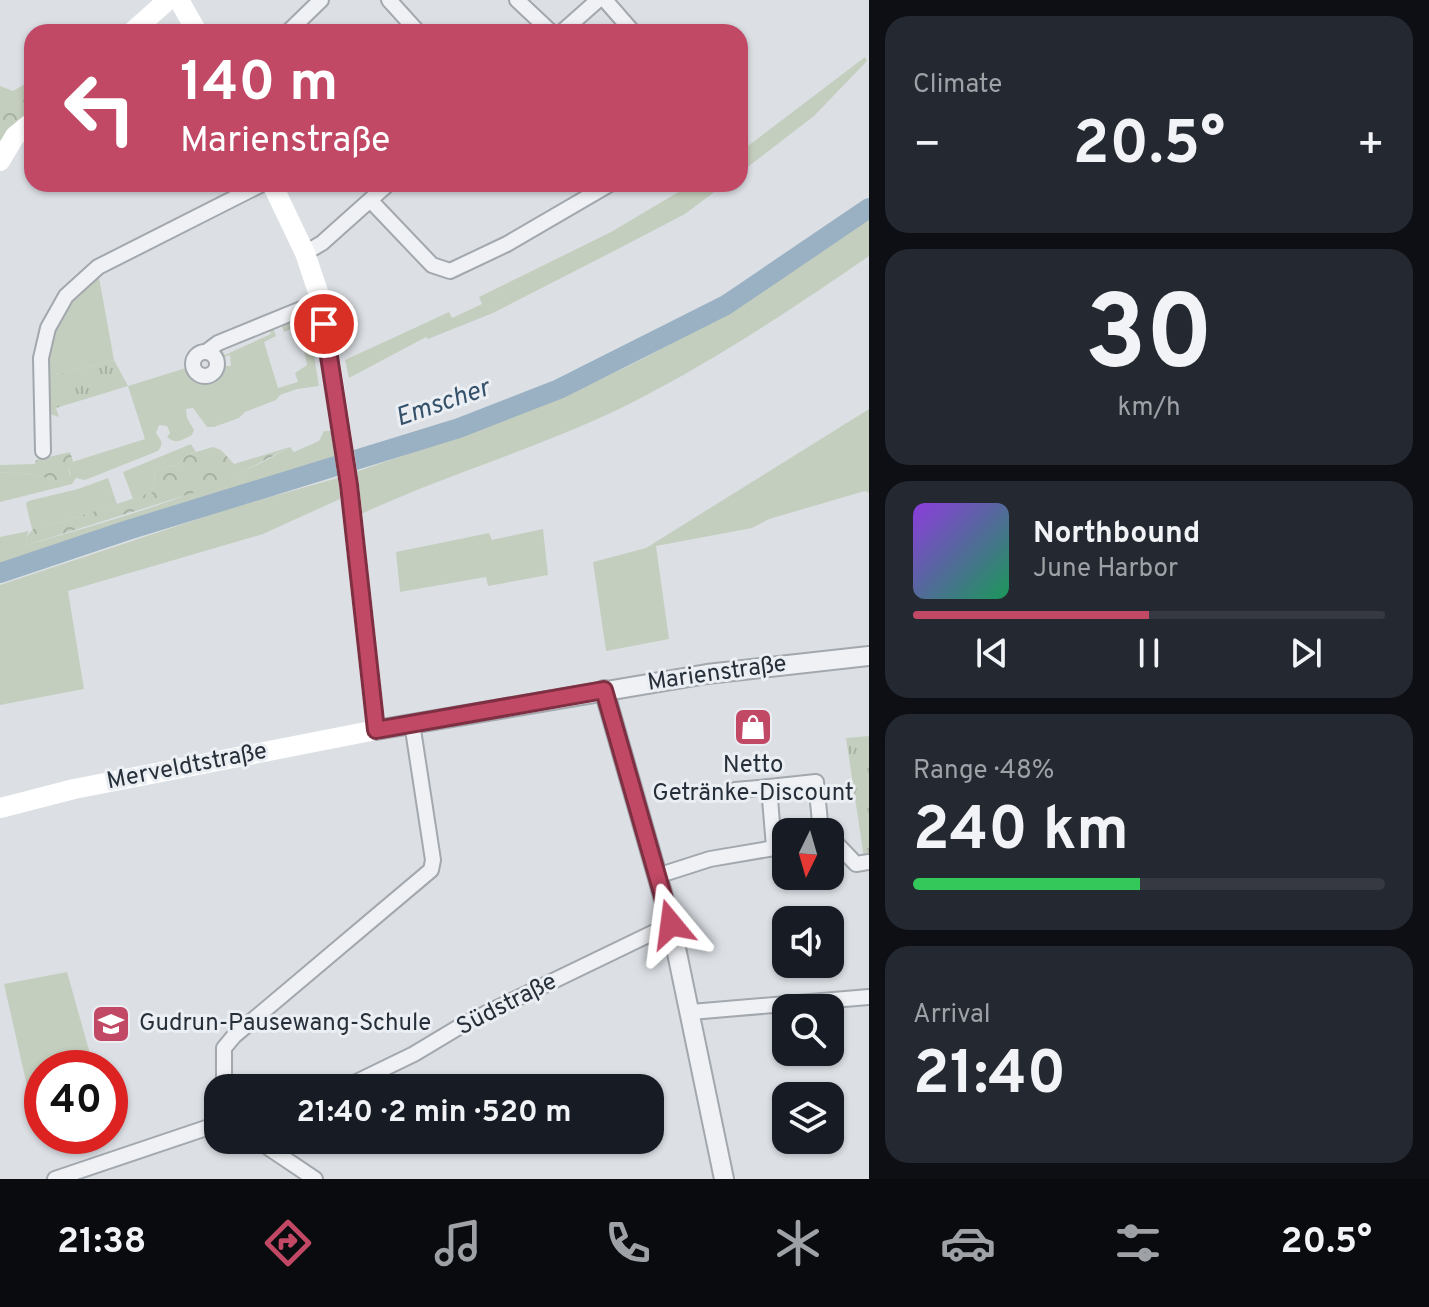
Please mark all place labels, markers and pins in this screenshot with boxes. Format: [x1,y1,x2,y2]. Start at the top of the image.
pin [290,290,358,358]
shop icon: Netto Getränke-Discount [732,706,774,748]
place label: Netto Getränke-Discount [652,751,854,809]
school or university icon: Gudrun-Pausewang-Schule [90,1003,132,1045]
place label: Gudrun-Pausewang-Schule [139,1009,431,1039]

